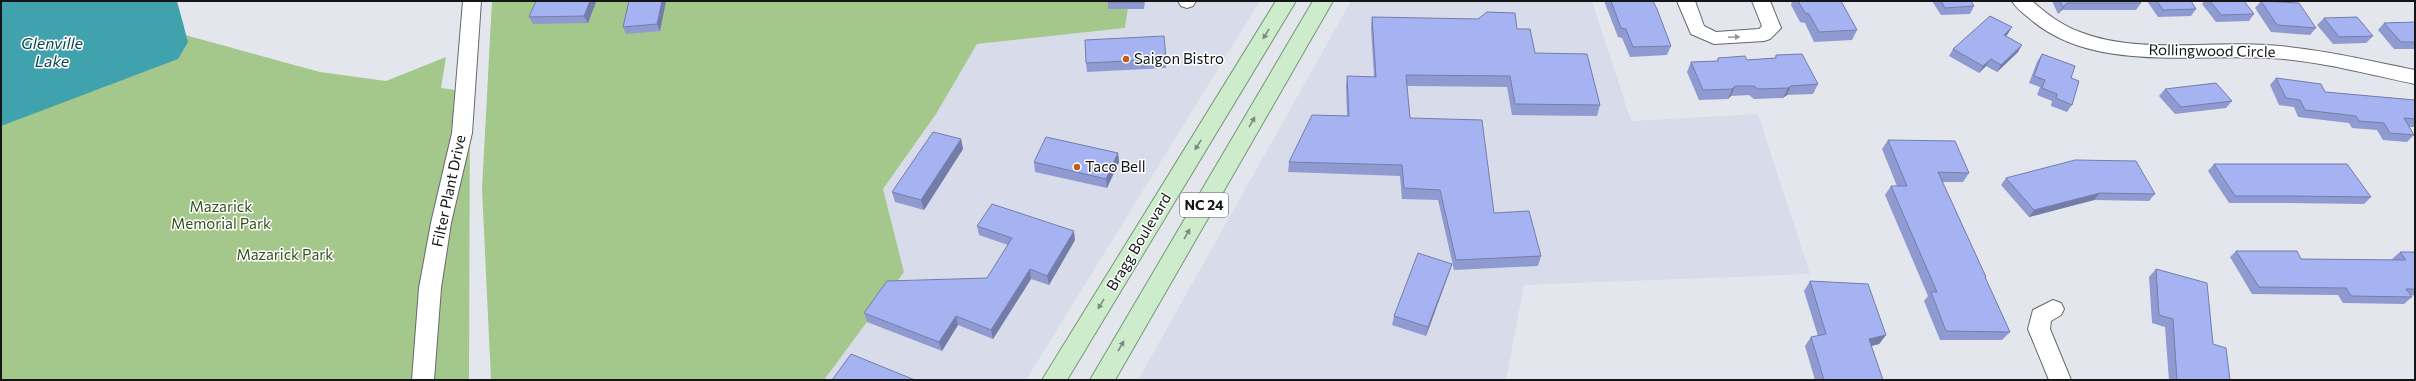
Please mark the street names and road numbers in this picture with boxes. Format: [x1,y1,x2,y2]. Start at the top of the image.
street label: Rollingwood Circle [2148,40,2276,60]
street label: Filter Plant Drive [427,133,469,248]
street label: Bragg Boulevard [1102,189,1174,294]
road number: NC 24 [1180,193,1228,217]

